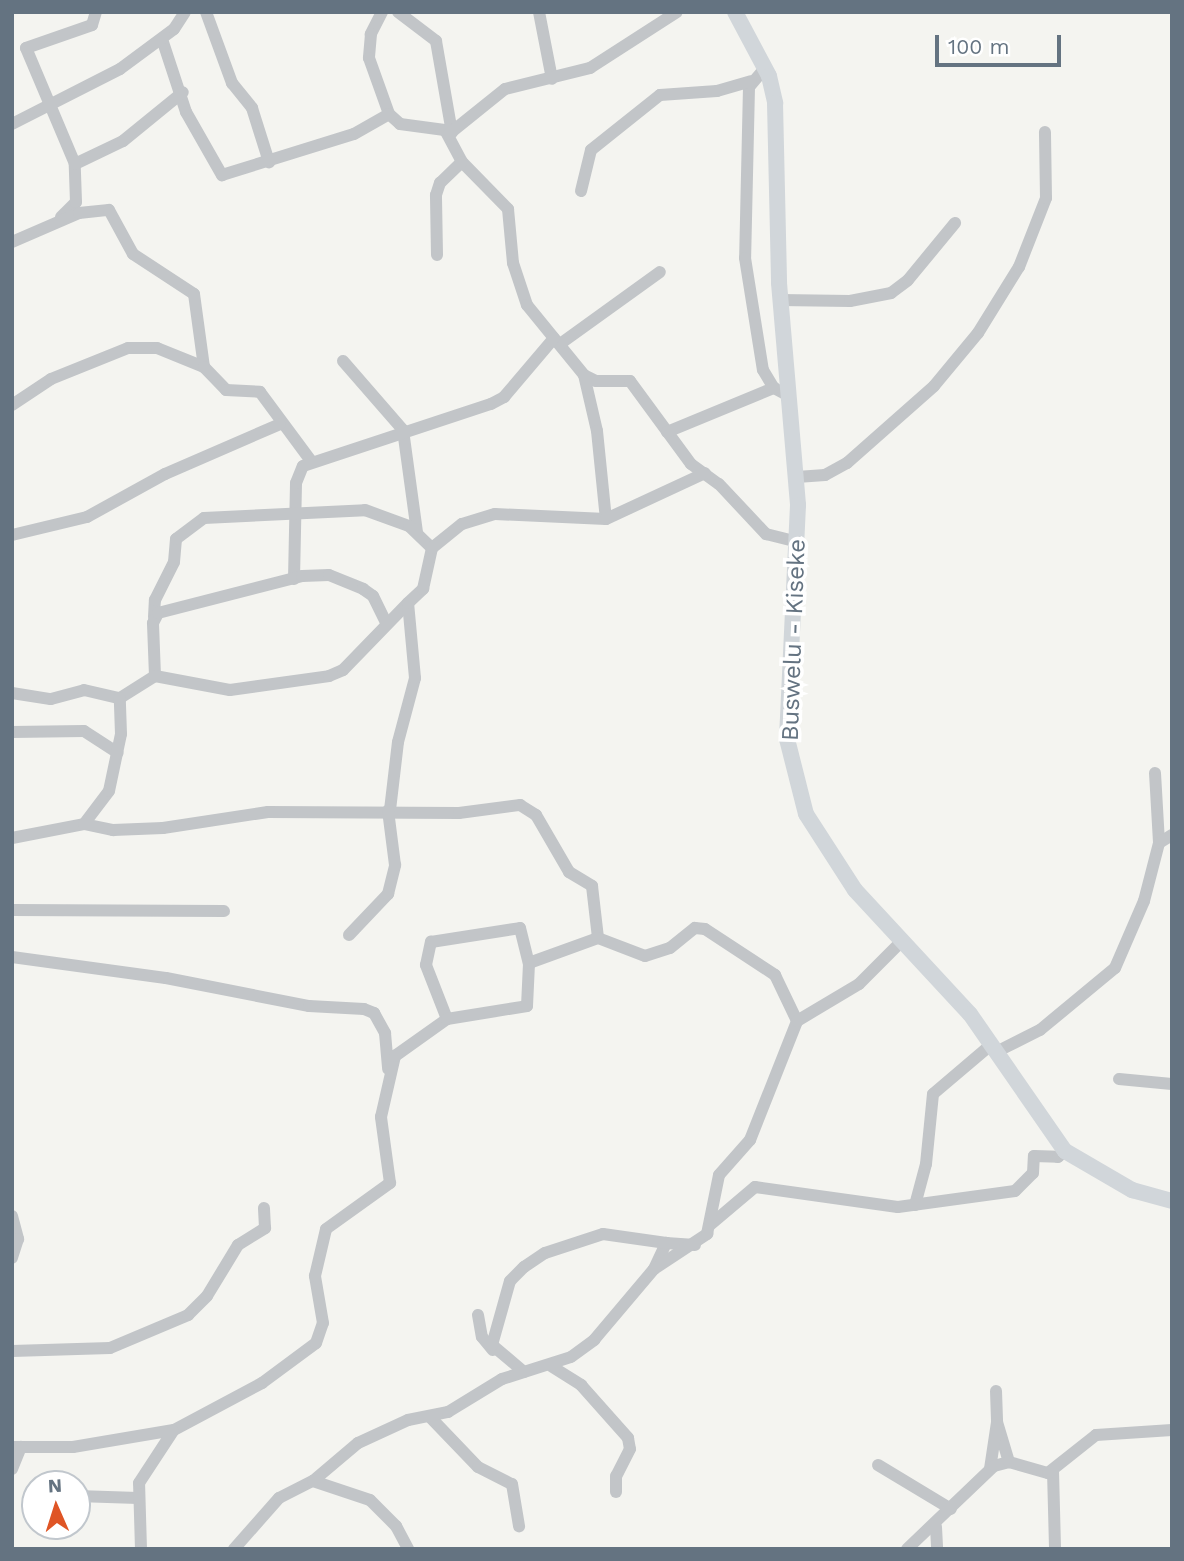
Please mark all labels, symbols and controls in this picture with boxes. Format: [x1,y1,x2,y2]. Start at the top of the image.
scale bar [939,21,1065,65]
text: 100 m [948,34,1010,59]
street label: Buswelu - Kiseke [776,538,812,742]
north arrow [21,1470,91,1540]
text: N [47,1474,63,1497]

